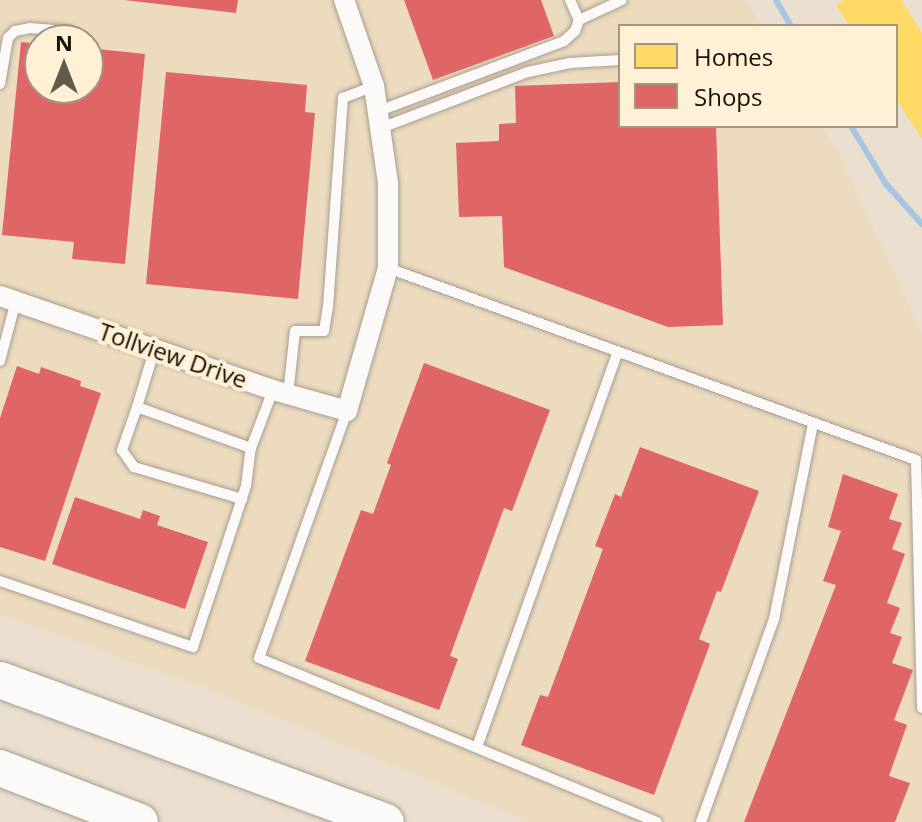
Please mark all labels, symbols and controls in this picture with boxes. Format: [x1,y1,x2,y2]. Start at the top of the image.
north arrow [24,24,104,104]
legend [618,24,898,128]
text: N [55,27,73,57]
text: Homes [694,40,773,73]
text: Shops [694,80,762,113]
street label: Tollview Drive [95,316,251,394]

